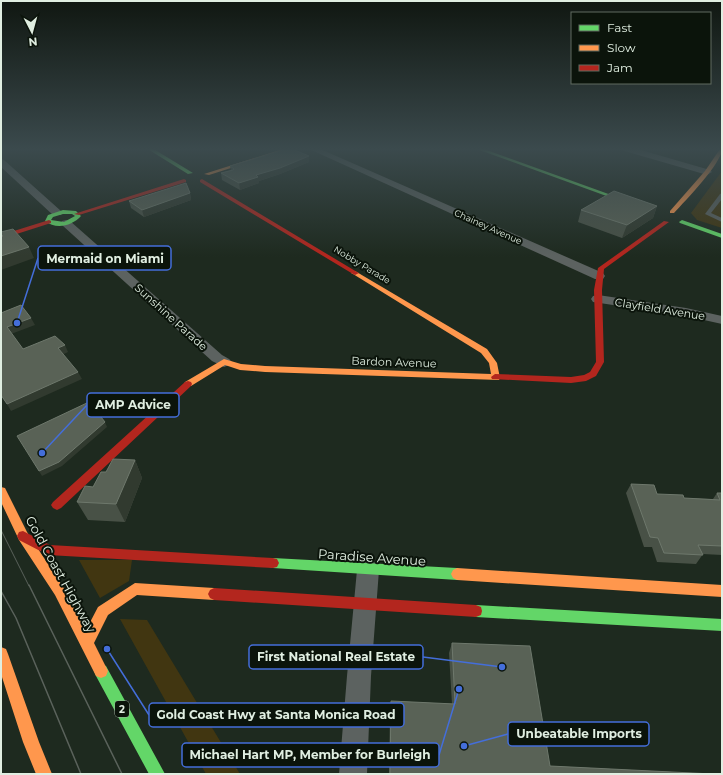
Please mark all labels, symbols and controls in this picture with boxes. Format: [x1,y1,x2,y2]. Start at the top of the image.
north arrow [12,12,52,52]
legend [571,12,711,84]
text: Fast [607,20,632,35]
text: N [28,35,38,49]
text: Slow [607,40,636,55]
text: Jam [606,60,633,75]
street label: Chainey Avenue [453,207,524,247]
street label: Nobby Parade [332,243,393,286]
callout: Mermaid on Miami [38,246,171,270]
text: Mermaid on Miami [46,251,164,266]
street label: Sunshine Parade [132,281,211,354]
street label: Clayfield Avenue [614,295,706,323]
street label: Bardon Avenue [351,354,437,370]
callout: AMP Advice [87,393,179,417]
text: AMP Advice [94,397,171,412]
street label: Gold Coast Highway [22,513,100,636]
street label: Paradise Avenue [318,545,427,569]
callout: First National Real Estate [249,645,423,669]
text: First National Real Estate [257,649,415,664]
road number: 2 [115,701,129,717]
callout: Gold Coast Hwy at Santa Monica Road [149,703,404,727]
text: Gold Coast Hwy at Santa Monica Road [157,707,396,722]
callout: Unbeatable Imports [508,722,649,746]
text: Unbeatable Imports [516,726,642,741]
callout: Michael Hart MP, Member for Burleigh [182,743,439,767]
text: Michael Hart MP, Member for Burleigh [189,747,431,762]

